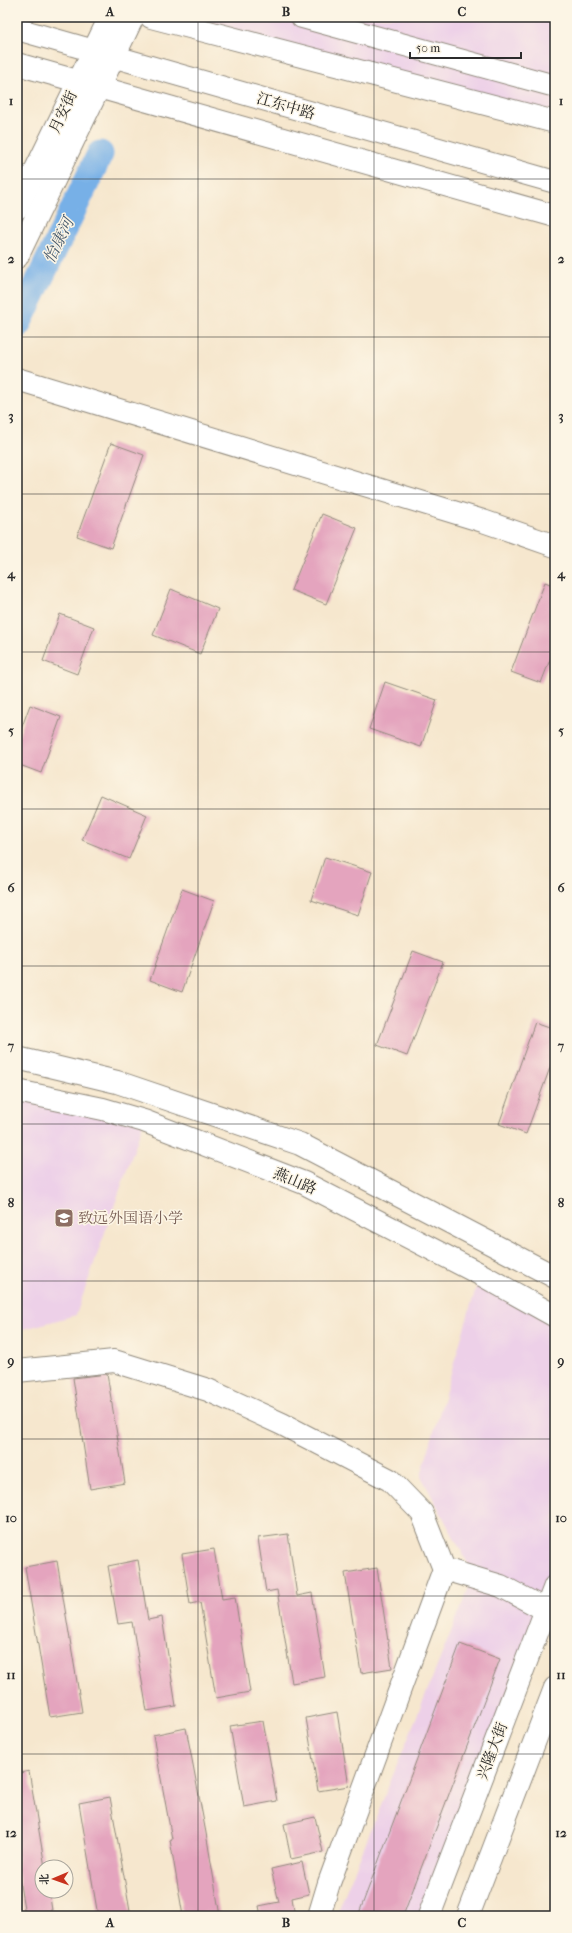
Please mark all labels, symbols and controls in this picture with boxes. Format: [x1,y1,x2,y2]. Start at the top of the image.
text: A [105,4,115,19]
text: B [282,4,291,19]
text: C [458,4,467,19]
scale bar [410,34,521,60]
text: 50 m [416,41,440,55]
street label: 月安街 [45,88,81,136]
street label: 江东中路 [255,89,317,123]
text: 1 [9,93,14,108]
text: 1 [559,93,564,108]
water label: 怡康河 [39,212,79,266]
text: 2 [8,251,15,266]
text: 2 [558,251,565,266]
text: 3 [8,408,14,424]
text: 3 [558,408,564,424]
text: 4 [6,566,16,582]
text: 4 [556,566,566,582]
text: 5 [8,723,14,738]
text: 5 [558,723,564,738]
text: 6 [7,880,15,895]
text: 6 [557,880,565,895]
text: 7 [7,1038,15,1053]
text: 7 [557,1038,565,1053]
street label: 燕山路 [271,1164,319,1198]
text: 8 [8,1195,15,1210]
text: 8 [558,1195,565,1210]
school or university icon: 致远外国语小学 [53,1207,75,1229]
place label: 致远外国语小学 [78,1209,183,1227]
text: 9 [7,1353,15,1369]
text: 9 [557,1353,565,1369]
text: 10 [5,1510,17,1525]
text: 10 [555,1510,567,1525]
text: 11 [6,1667,16,1682]
text: 11 [556,1667,566,1682]
street label: 兴隆大街 [473,1720,511,1782]
text: 12 [5,1825,17,1840]
text: 12 [555,1825,567,1840]
north arrow [34,1859,74,1899]
text: 北 [38,1874,51,1885]
text: A [105,1915,115,1930]
text: B [282,1915,291,1930]
text: C [458,1915,467,1930]

